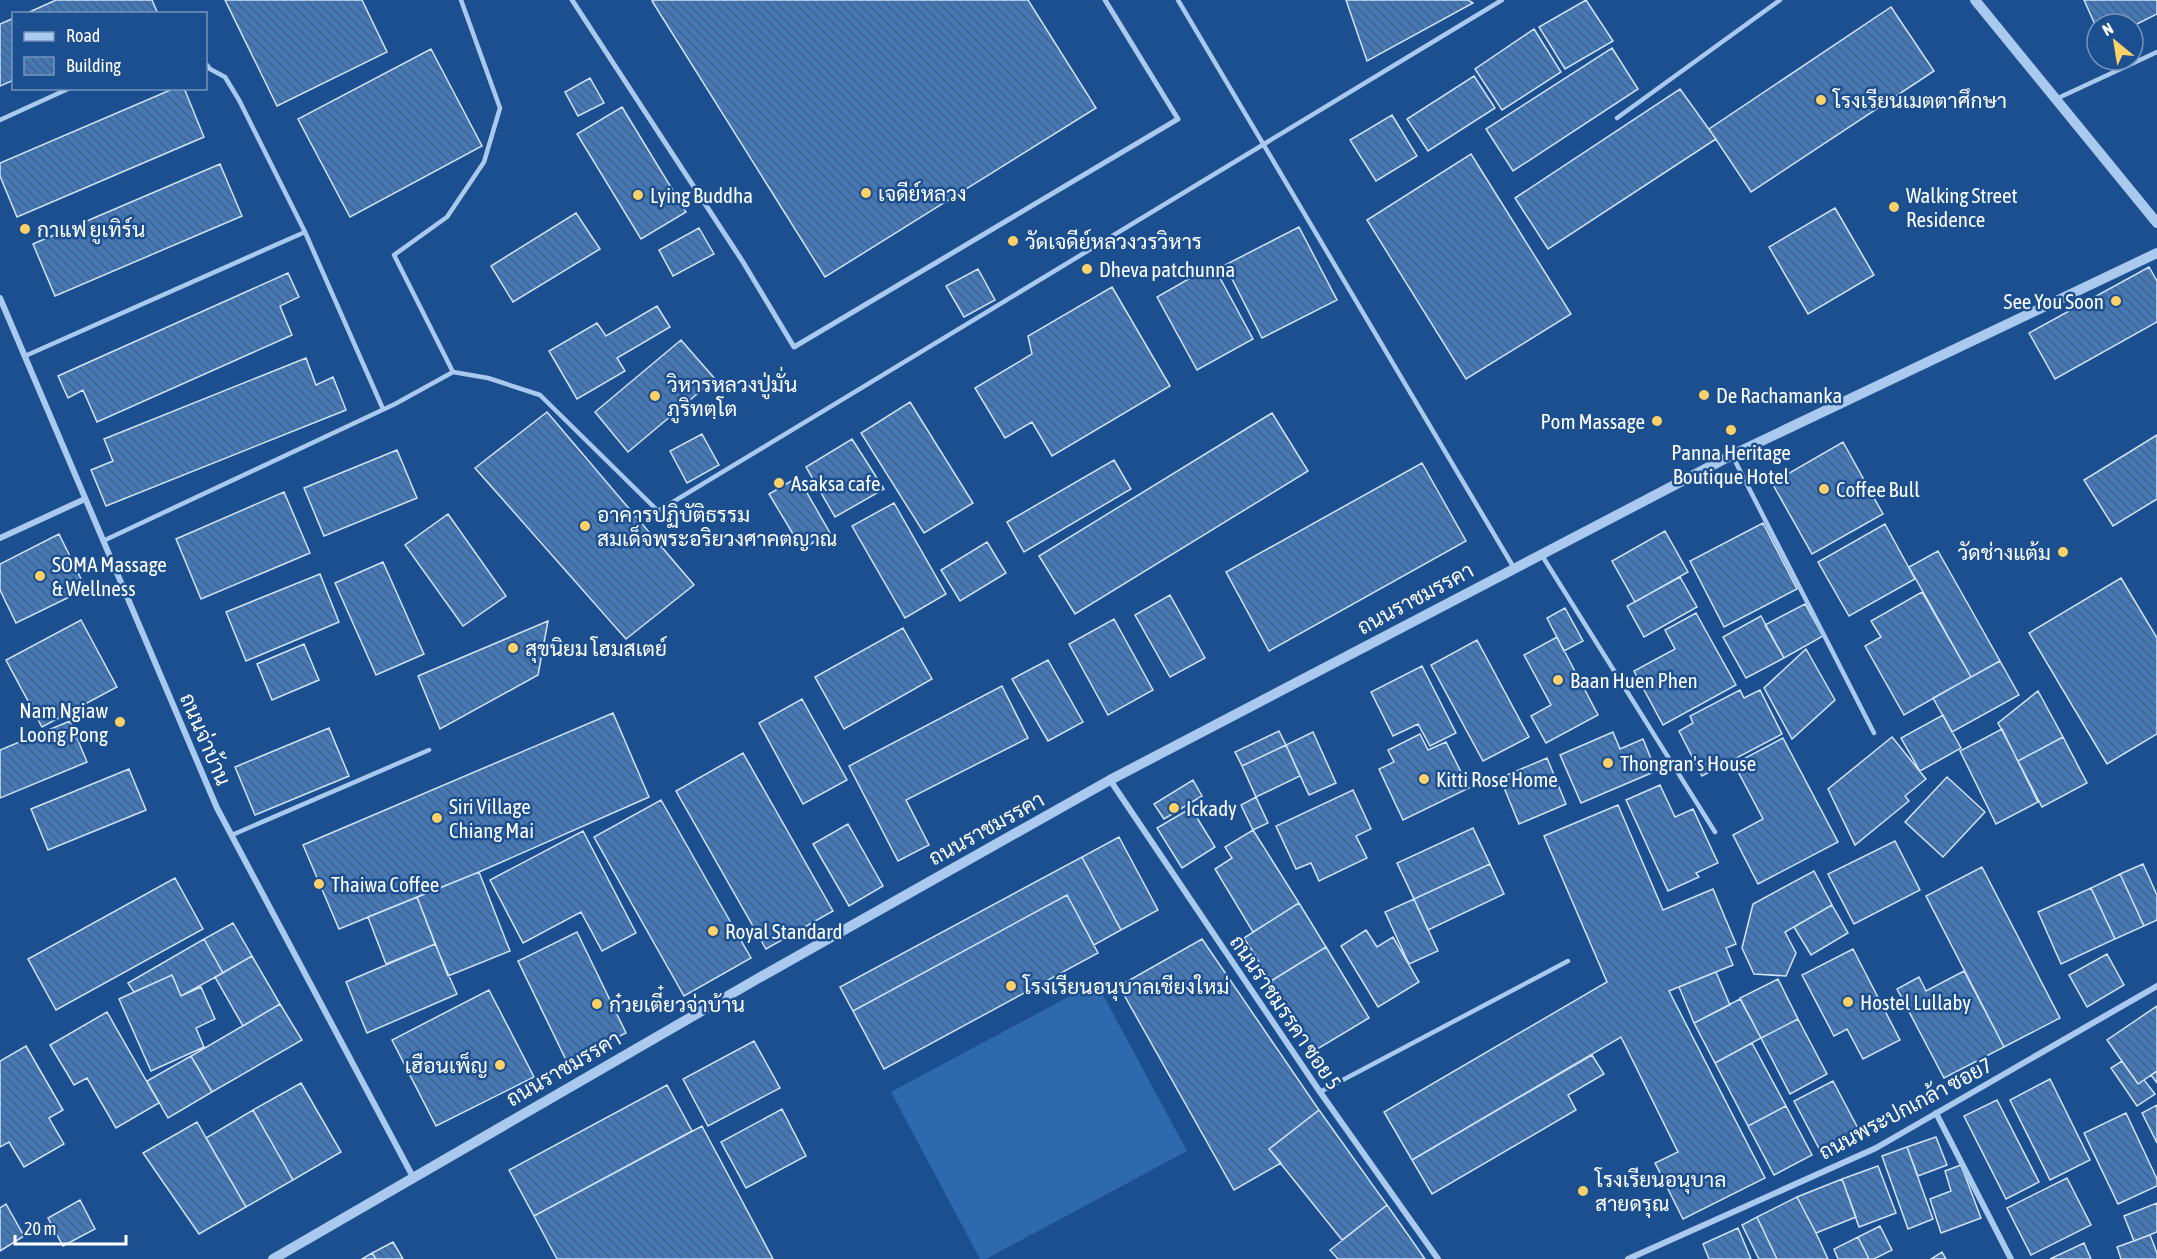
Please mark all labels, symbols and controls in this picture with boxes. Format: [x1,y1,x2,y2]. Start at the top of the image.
legend [12,12,207,90]
north arrow [2085,12,2145,72]
text: N [2099,19,2116,39]
text: Road [66,25,100,46]
text: Building [66,55,121,76]
place label: โรงเรียนเมตตาศึกษา [1832,88,2007,112]
marker: โรงเรียนเมตตาศึกษา [1814,93,1828,107]
place label: เจดีย์หลวง [878,180,966,205]
place label: Lying Buddha [650,183,753,207]
place label: Walking Street Residence [1906,183,2018,231]
marker: เจดีย์หลวง [859,186,873,200]
marker: Lying Buddha [631,188,645,202]
marker: Walking Street Residence [1887,200,1901,214]
place label: กาแฟ ยูเทิร์น [37,216,145,245]
marker: กาแฟ ยูเทิร์น [18,222,32,236]
place label: วัดเจดีย์หลวงวรวิหาร [1025,228,1202,253]
marker: วัดเจดีย์หลวงวรวิหาร [1006,234,1020,248]
place label: Dheva patchunna [1099,257,1235,281]
marker: Dheva patchunna [1080,262,1094,276]
place label: See You Soon [2004,289,2104,313]
marker: See You Soon [2109,294,2123,308]
place label: วิหารหลวงปู่มั่น ภูริทตฺโต [667,366,797,424]
place label: De Rachamanka [1716,383,1842,407]
marker: De Rachamanka [1697,388,1711,402]
marker: วิหารหลวงปู่มั่น ภูริทตฺโต [648,389,662,403]
place label: Pom Massage [1540,409,1645,433]
marker: Pom Massage [1650,414,1664,428]
marker: Panna Heritage Boutique Hotel [1724,423,1738,437]
place label: Panna Heritage Boutique Hotel [1671,440,1791,488]
place label: Asaksa cafe [791,471,881,495]
marker: Asaksa cafe [772,476,786,490]
place label: Coffee Bull [1836,477,1920,501]
marker: Coffee Bull [1817,482,1831,496]
place label: อาคารปฏิบัติธรรม สมเด็จพระอริยวงศาคตญาณ [597,502,837,551]
marker: อาคารปฏิบัติธรรม สมเด็จพระอริยวงศาคตญาณ [578,519,592,533]
place label: วัดช่างแต้ม [1958,540,2051,564]
marker: วัดช่างแต้ม [2056,545,2070,559]
place label: SOMA Massage & Wellness [52,552,167,600]
street label: ถนนราชมรรคา [1353,557,1477,639]
marker: SOMA Massage & Wellness [33,569,47,583]
place label: สุขนิยม โฮมสเตย์ [525,635,667,663]
marker: สุขนิยม โฮมสเตย์ [506,641,520,655]
place label: Baan Huen Phen [1570,668,1698,692]
marker: Baan Huen Phen [1551,673,1565,687]
street label: ถนนจ่าบ้าน [176,689,236,789]
place label: Nam Ngiaw Loong Pong [19,698,108,746]
marker: Nam Ngiaw Loong Pong [113,715,127,729]
place label: Thongran's House [1620,751,1756,775]
marker: Thongran's House [1601,756,1615,770]
place label: Kitti Rose Home [1436,767,1558,791]
marker: Kitti Rose Home [1417,772,1431,786]
street label: ถนนราชมรรคา [924,786,1048,870]
place label: Siri Village Chiang Mai [449,794,534,842]
place label: Ickady [1186,796,1237,820]
marker: Ickady [1167,801,1181,815]
marker: Siri Village Chiang Mai [430,811,444,825]
place label: Thaiwa Coffee [331,872,439,896]
marker: Thaiwa Coffee [312,877,326,891]
place label: Royal Standard [725,919,843,943]
marker: Royal Standard [706,924,720,938]
street label: ถนนราชมรรคา ซอย 5 [1225,930,1347,1094]
place label: โรงเรียนอนุบาลเชียงใหม่ [1022,974,1229,1001]
marker: โรงเรียนอนุบาลเชียงใหม่ [1004,979,1018,993]
place label: ก๋วยเตี๋ยวจ่าบ้าน [609,985,745,1016]
place label: Hostel Lullaby [1860,990,1971,1014]
marker: Hostel Lullaby [1841,995,1855,1009]
marker: ก๋วยเตี๋ยวจ่าบ้าน [590,997,604,1011]
street label: ถนนราชมรรคา [502,1026,624,1110]
place label: เฮือนเพ็ญ [405,1051,488,1078]
street label: ถนนพระปกเกล้า ซอย7 [1814,1052,1996,1164]
marker: เฮือนเพ็ญ [493,1058,507,1072]
place label: โรงเรียนอนุบาล สายดรุณ [1594,1167,1726,1218]
marker: โรงเรียนอนุบาล สายดรุณ [1576,1184,1590,1198]
scale bar [15,1208,126,1246]
text: 20 m [24,1218,56,1239]

